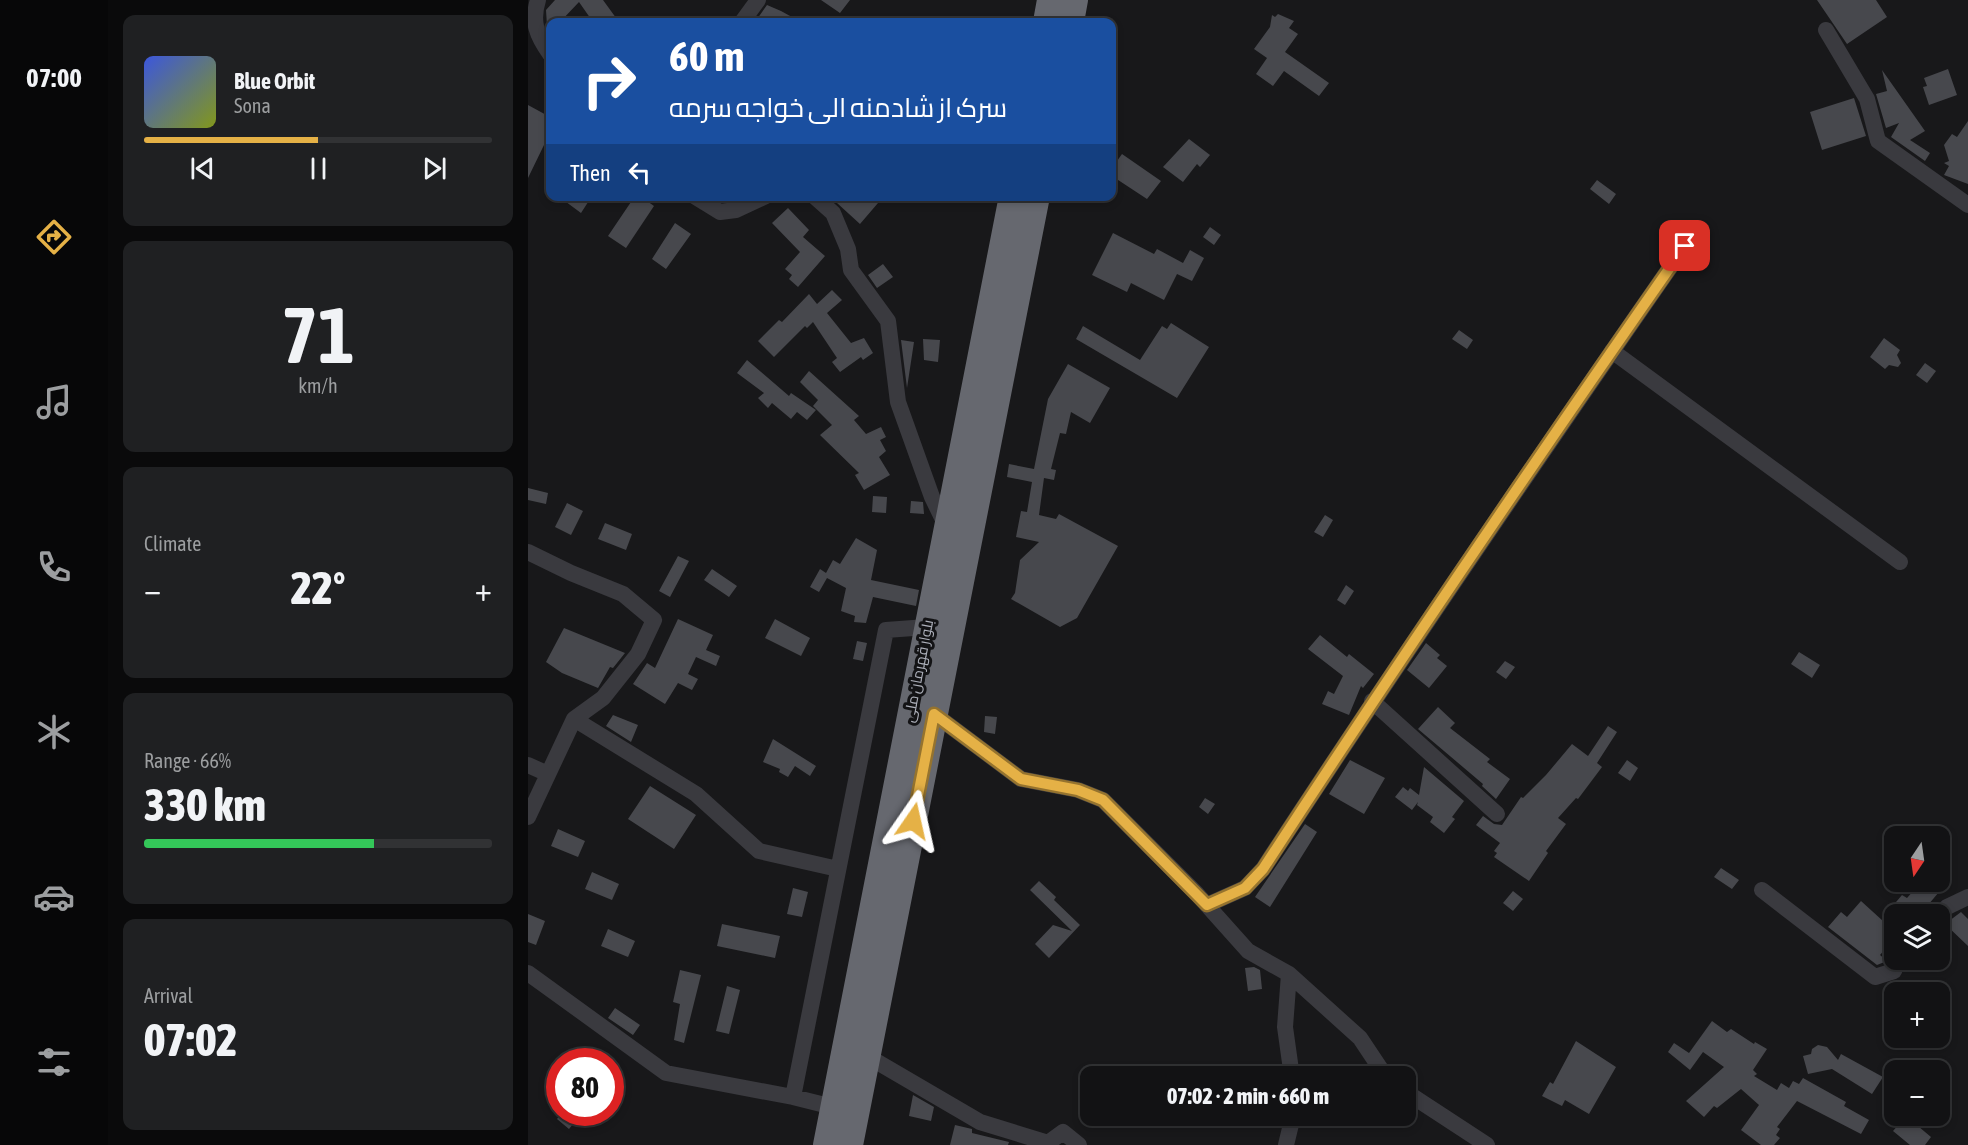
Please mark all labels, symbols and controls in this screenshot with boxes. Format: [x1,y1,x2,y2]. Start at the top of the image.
text: 60 m [669,32,744,80]
icon: right [570,42,648,120]
text: 07:00 [26,62,82,93]
text: Blue Orbit [234,68,315,94]
text: سرک از شادمنه الی خواجه سرمه [669,92,1007,123]
text: Sona [234,94,271,117]
icon: previous [186,152,219,185]
icon: pause [302,152,335,185]
icon: next [418,152,451,185]
icon: left [623,156,656,189]
text: Then [570,160,611,186]
icon: directions [33,216,75,258]
pin [1659,220,1710,271]
icon: arrive [1668,229,1701,262]
text: 71 [281,290,355,380]
text: km/h [298,374,338,397]
icon: music [33,381,75,423]
text: Climate [144,532,201,555]
icon: phone [33,546,75,588]
text: 22° [291,562,345,614]
text: − [144,570,161,608]
text: + [475,570,492,608]
street label: بلوار قهرمان ملی [900,618,938,724]
icon: climate [33,711,75,753]
text: Range · 66% [144,749,231,772]
text: 330 km [144,779,266,831]
position arrow [881,789,945,853]
north arrow [1884,826,1950,892]
map controls [1884,826,1950,1126]
icon: car [33,876,75,918]
button: layers [1884,904,1950,970]
button: + [1884,982,1950,1048]
text: Arrival [144,984,193,1007]
text: 07:02 [144,1014,238,1066]
icon: filters [33,1041,75,1083]
speed limit sign: 80 [546,1048,624,1126]
button: − [1884,1060,1950,1126]
text: 07:02 · 2 min · 660 m [1167,1083,1329,1109]

